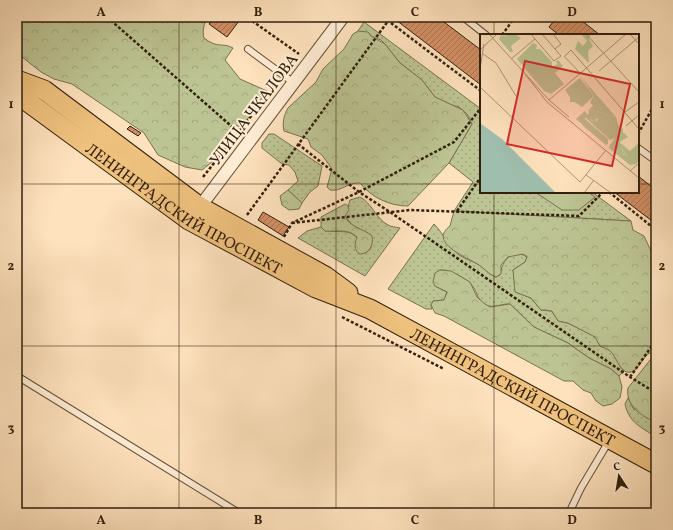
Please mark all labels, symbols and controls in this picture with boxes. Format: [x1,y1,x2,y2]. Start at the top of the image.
text: A [96,4,106,22]
text: B [254,4,263,22]
text: C [411,4,419,22]
text: D [567,4,577,22]
inset map [480,34,639,193]
street label: УЛИЦА ЧКАЛОВА [205,50,304,171]
text: 1 [8,96,14,114]
text: 1 [659,96,665,114]
street label: ЛЕНИНГРАДСКИЙ ПРОСПЕКТ [80,139,285,281]
text: 2 [8,258,15,276]
text: 2 [659,258,666,276]
street label: ЛЕНИНГРАДСКИЙ ПРОСПЕКТ [406,324,618,453]
text: 3 [8,420,15,438]
text: 3 [659,420,666,438]
north arrow [599,456,639,496]
text: С [612,460,622,476]
text: A [96,512,106,530]
text: B [254,512,263,530]
text: C [411,512,419,530]
text: D [567,512,577,530]

